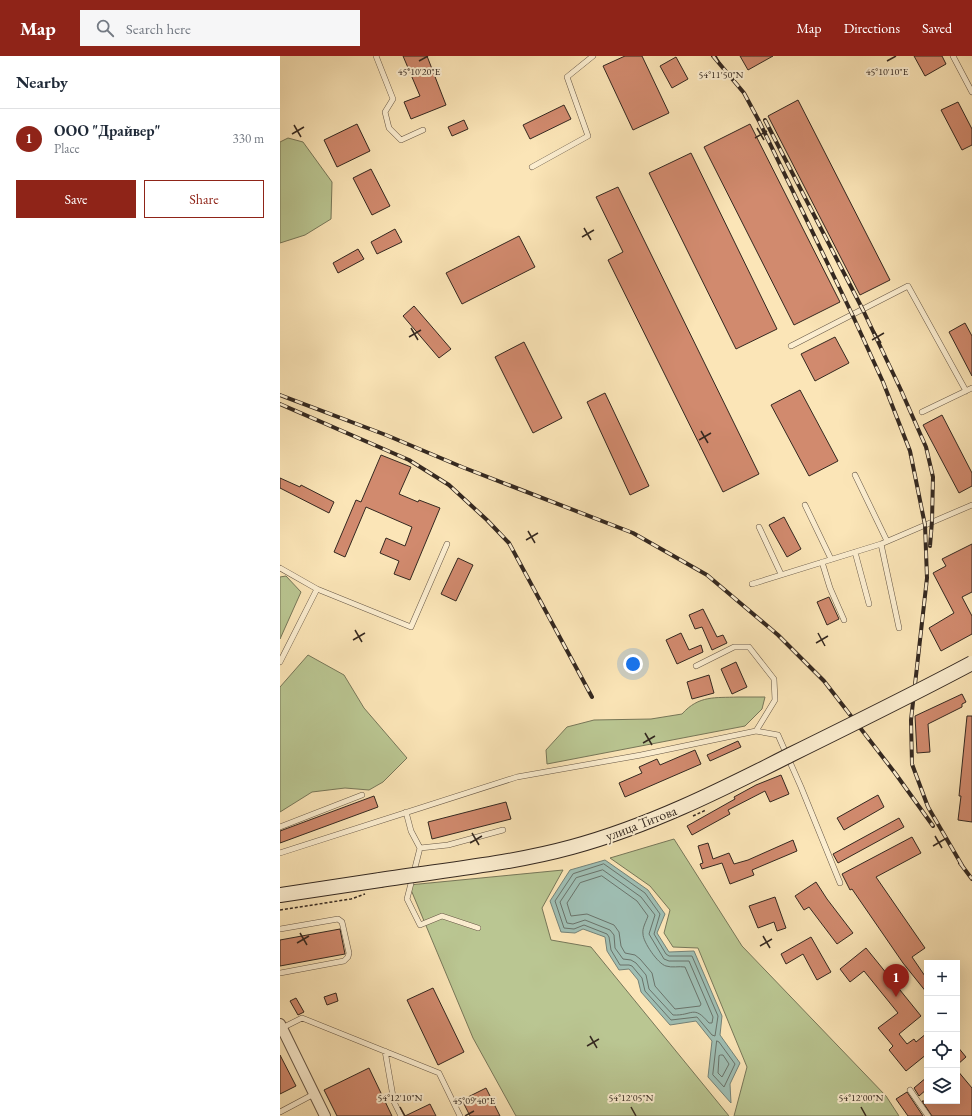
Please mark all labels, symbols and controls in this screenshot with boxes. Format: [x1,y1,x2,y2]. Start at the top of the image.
search box [80,10,360,46]
text: Map [20,16,56,41]
icon: search [94,17,116,39]
text: Search here [126,19,191,38]
text: Map [796,19,822,37]
text: Directions [844,19,900,37]
text: Saved [922,19,952,37]
text: 45°10'20"E [398,65,441,78]
text: 45°10'10"E [866,65,909,78]
text: 54°11'50"N [699,68,744,81]
text: Nearby [16,71,68,93]
text: ООО "Драйвер" [54,121,160,140]
text: 1 [26,130,32,147]
text: 330 m [233,130,264,147]
text: Place [54,140,80,157]
button: Save [16,180,136,218]
button: Share [144,180,264,218]
your location [623,654,643,674]
street label: улица Титова [603,801,680,845]
map controls [924,960,960,1104]
button: + [924,960,960,996]
pin: 1 [883,964,909,997]
button: − [924,996,960,1032]
button: locate [924,1032,960,1068]
button: layers [924,1068,960,1104]
text: 54°12'10"N [378,1091,423,1104]
text: 54°12'05"N [609,1091,654,1104]
text: 54°12'00"N [839,1091,884,1104]
text: 45°09'40"E [453,1094,496,1107]

